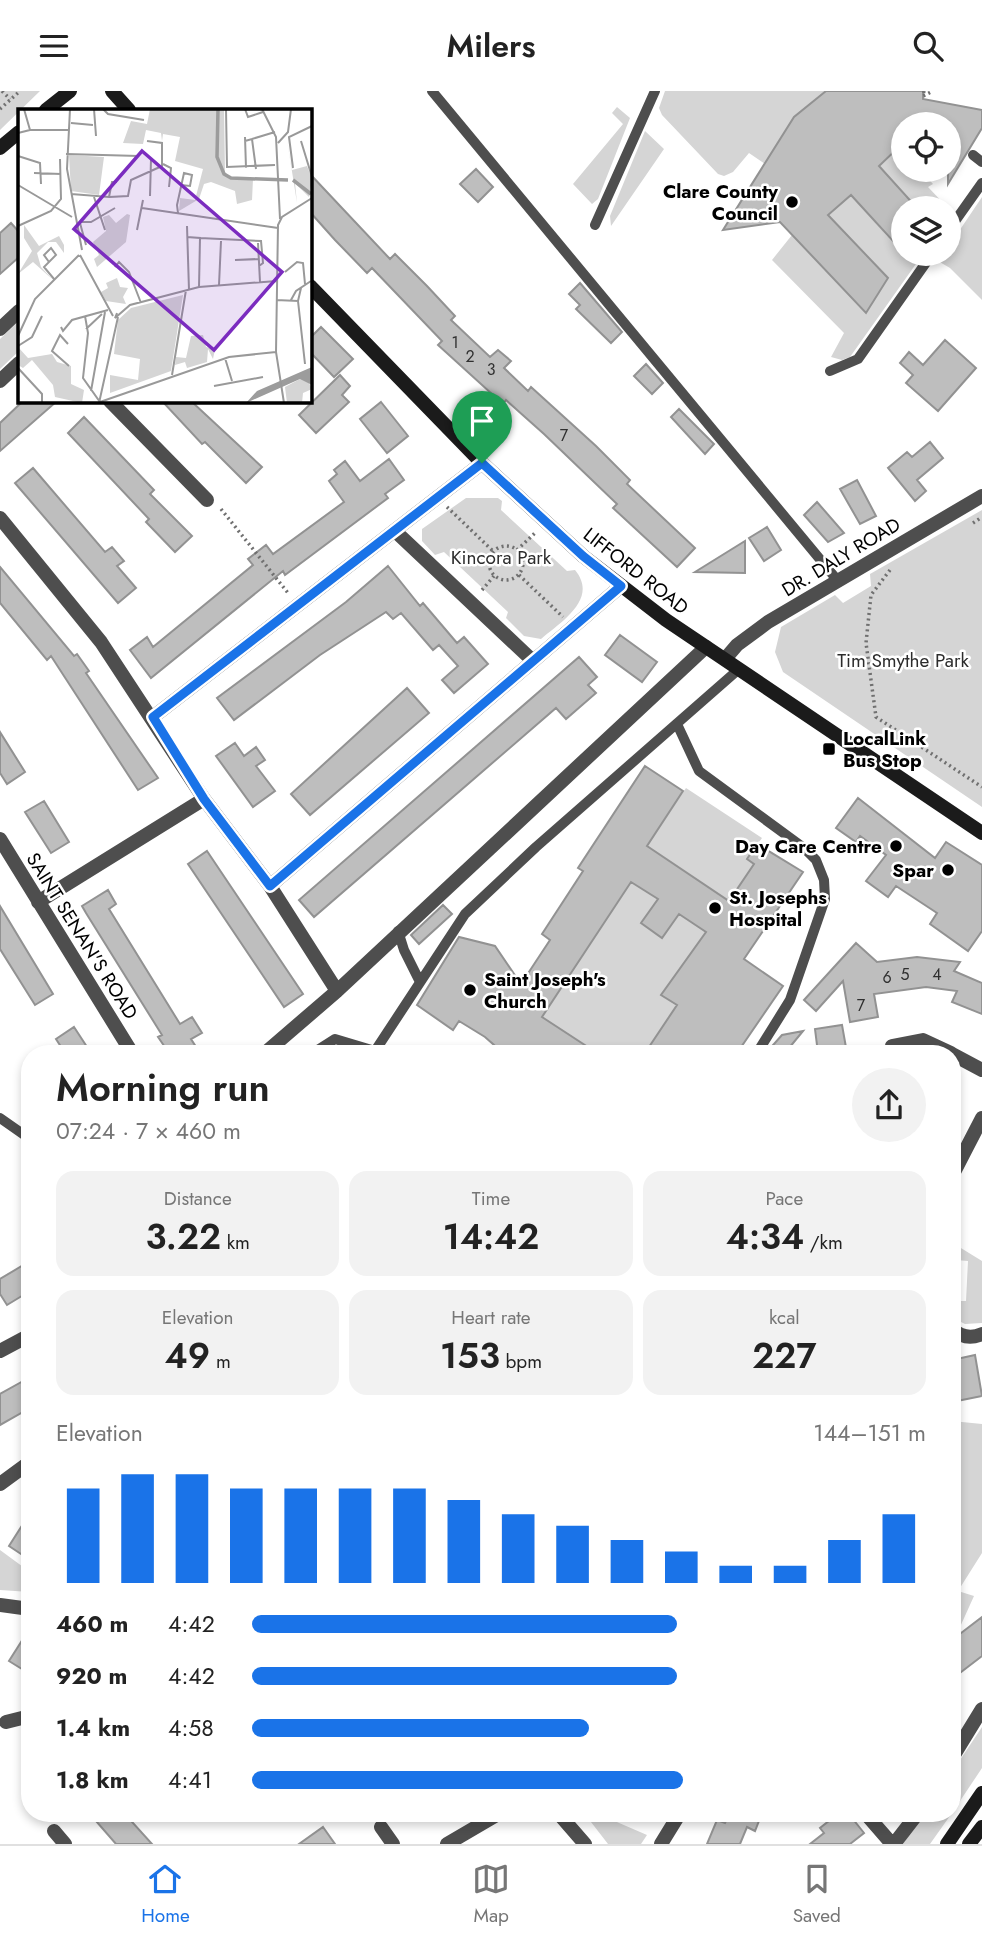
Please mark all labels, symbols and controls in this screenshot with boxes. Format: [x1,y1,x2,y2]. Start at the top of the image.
text: Milers [447,23,535,69]
icon: menu [35,27,73,65]
icon: search [909,27,947,65]
inset map [18,109,312,403]
map controls [891,112,961,266]
button: locate [891,112,961,182]
place label: Clare County Council [663,178,779,227]
marker: Clare County Council [784,194,800,210]
button: layers [891,196,961,266]
house number: 1 [451,331,459,354]
house number: 2 [465,345,475,368]
house number: 3 [487,358,496,381]
pin [452,391,512,463]
icon: arrive [463,402,501,440]
house number: 7 [560,424,569,447]
street label: DR. DALY ROAD [777,511,905,603]
street label: LIFFORD ROAD [578,521,694,621]
park label: Kincora Park [451,544,552,571]
park label: Tim Smythe Park [837,647,969,674]
place label: LocalLink Bus Stop [843,725,926,774]
marker: LocalLink Bus Stop [821,741,837,757]
place label: Day Care Centre [735,833,882,860]
marker: Day Care Centre [888,838,904,854]
street label: SAINT SENAN'S ROAD [20,848,144,1025]
place label: Spar [892,857,934,884]
marker: Spar [940,862,956,878]
place label: St. Josephs Hospital [729,884,827,933]
marker: St. Josephs Hospital [707,900,723,916]
house number: 5 [900,963,910,986]
house number: 4 [932,963,942,986]
place label: Saint Joseph's Church [484,966,606,1015]
house number: 6 [882,966,892,989]
marker: Saint Joseph's Church [462,982,478,998]
house number: 7 [857,994,866,1017]
text: Morning run [56,1060,270,1115]
button: share [852,1068,926,1142]
text: 07:24 · 7 × 460 m [56,1114,241,1148]
text: Distance [164,1185,232,1212]
text: Time [472,1185,510,1212]
text: Pace [765,1185,803,1212]
text: 3.22 [146,1212,221,1262]
text: 14:42 [443,1212,539,1262]
text: 4:34 [726,1212,804,1262]
text: km [221,1229,250,1256]
text: /km [804,1229,843,1256]
text: Elevation [162,1304,234,1331]
text: Heart rate [451,1304,531,1331]
text: kcal [769,1304,800,1331]
text: 49 [165,1331,210,1381]
text: 153 [440,1331,500,1381]
text: 227 [752,1331,816,1381]
text: m [210,1348,231,1375]
text: bpm [500,1348,542,1375]
text: Elevation [56,1416,143,1450]
text: 144–151 m [813,1416,926,1450]
text: 460 m [56,1607,128,1641]
text: 4:42 [168,1607,215,1641]
text: 920 m [56,1659,127,1693]
text: 4:42 [168,1659,215,1693]
text: 1.4 km [56,1711,130,1745]
text: 4:58 [168,1711,214,1745]
text: 1.8 km [56,1763,129,1797]
text: 4:41 [168,1763,212,1797]
tab: Home [141,1860,190,1929]
tab: Map [472,1860,510,1929]
tab: Saved [793,1860,841,1929]

